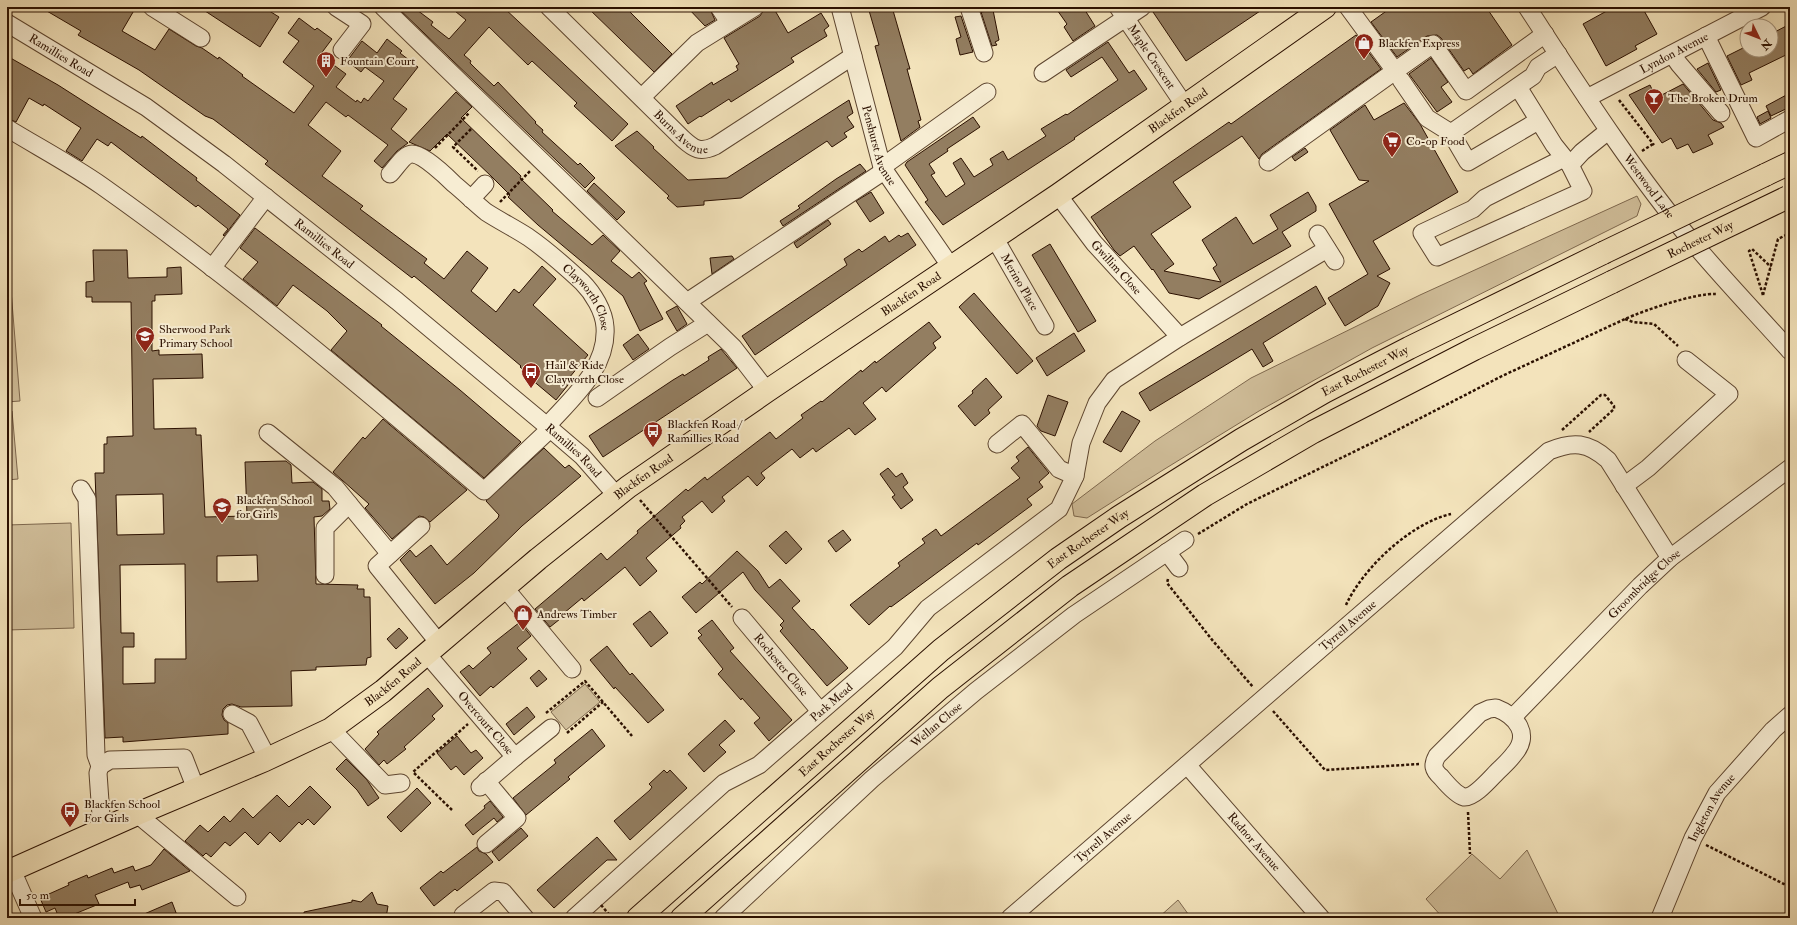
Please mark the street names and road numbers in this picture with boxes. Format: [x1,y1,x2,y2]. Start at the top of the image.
street label: Maple Crescent [1124,22,1179,92]
street label: Lyndon Avenue [1637,29,1711,77]
street label: Ramillies Road [26,31,95,81]
street label: Blackfen Road [1146,85,1211,137]
street label: Penshurst Avenue [858,104,900,189]
street label: Burns Avenue [650,107,709,158]
street label: Westwood Lane [1619,151,1678,222]
street label: Ramillies Road [291,216,357,272]
street label: Rochester Way [1665,217,1737,262]
street label: Gwillim Close [1087,237,1145,298]
street label: Merino Place [997,251,1042,314]
street label: Clayworth Close [559,261,612,331]
street label: Blackfen Road [878,269,944,320]
street label: East Rochester Way [1319,342,1412,400]
street label: Ramillies Road [542,421,604,481]
street label: Blackfen Road [611,451,676,503]
street label: East Rochester Way [1044,505,1132,572]
street label: Groombridge Close [1605,546,1684,622]
street label: Tyrrell Avenue [1317,597,1380,654]
street label: Rochester Close [750,631,811,699]
street label: Blackfen Road [362,655,425,710]
street label: Park Mead [807,680,856,725]
street label: Overcourt Close [454,688,517,758]
street label: Wellan Close [907,699,965,752]
street label: East Rochester Way [796,705,878,780]
street label: Ingleton Avenue [1685,771,1739,844]
street label: Tyrrell Avenue [1072,809,1135,867]
street label: Radnor Avenue [1224,810,1284,875]

